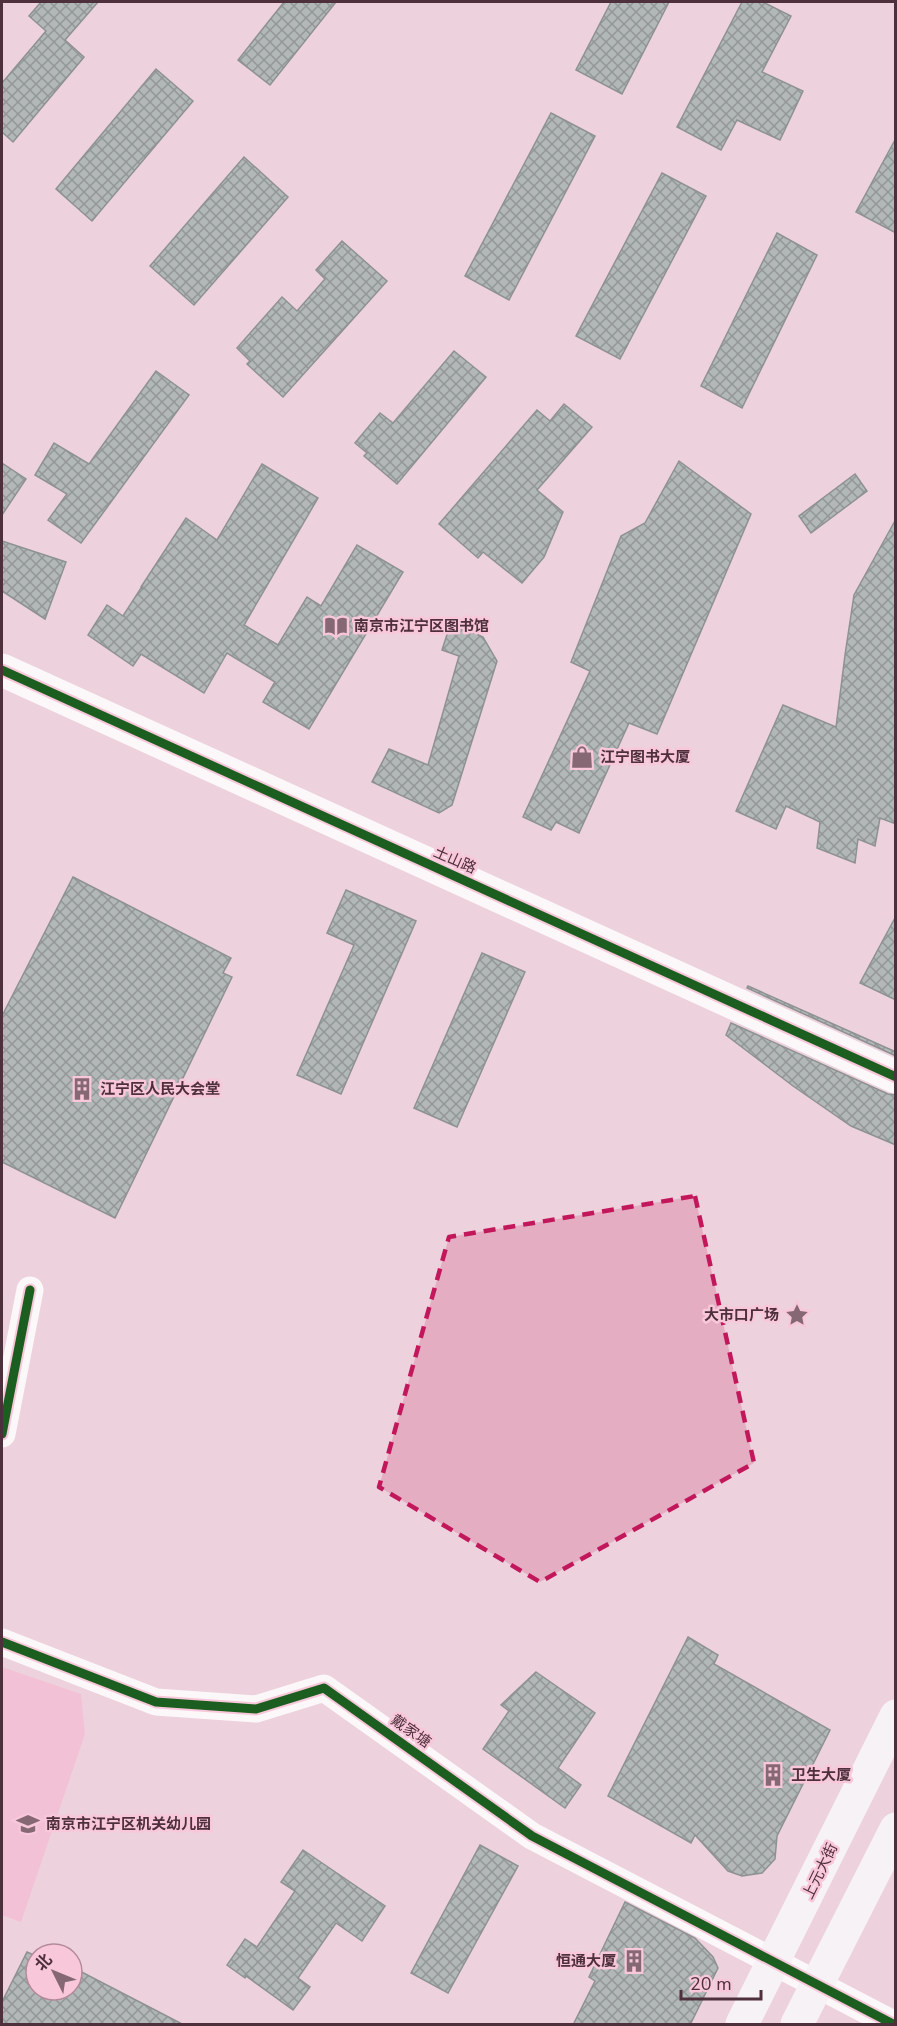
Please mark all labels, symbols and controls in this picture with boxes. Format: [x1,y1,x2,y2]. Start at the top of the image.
library icon: 南京市江宁区图书馆 [323,613,349,639]
place label: 南京市江宁区图书馆 [354,616,489,636]
shop icon: 江宁图书大厦 [569,744,595,770]
place label: 江宁图书大厦 [600,747,690,767]
street label: 土山路 [430,842,480,878]
building icon: 江宁区人民大会堂 [69,1076,95,1102]
place label: 江宁区人民大会堂 [100,1079,220,1099]
place icon: 大市口广场 [784,1302,810,1328]
place label: 大市口广场 [704,1305,779,1325]
street label: 戴家塘 [387,1710,435,1752]
building icon: 卫生大厦 [760,1762,786,1788]
place label: 卫生大厦 [791,1765,851,1785]
school or university icon: 南京市江宁区机关幼儿园 [15,1811,41,1837]
place label: 南京市江宁区机关幼儿园 [46,1814,211,1834]
street label: 上元大街 [798,1840,842,1902]
north arrow [24,1942,84,2002]
building icon: 恒通大厦 [621,1948,647,1974]
text: 北 [30,1949,57,1976]
place label: 恒通大厦 [556,1951,616,1971]
scale bar [681,1963,760,2001]
text: 20 m [690,1972,732,1996]

